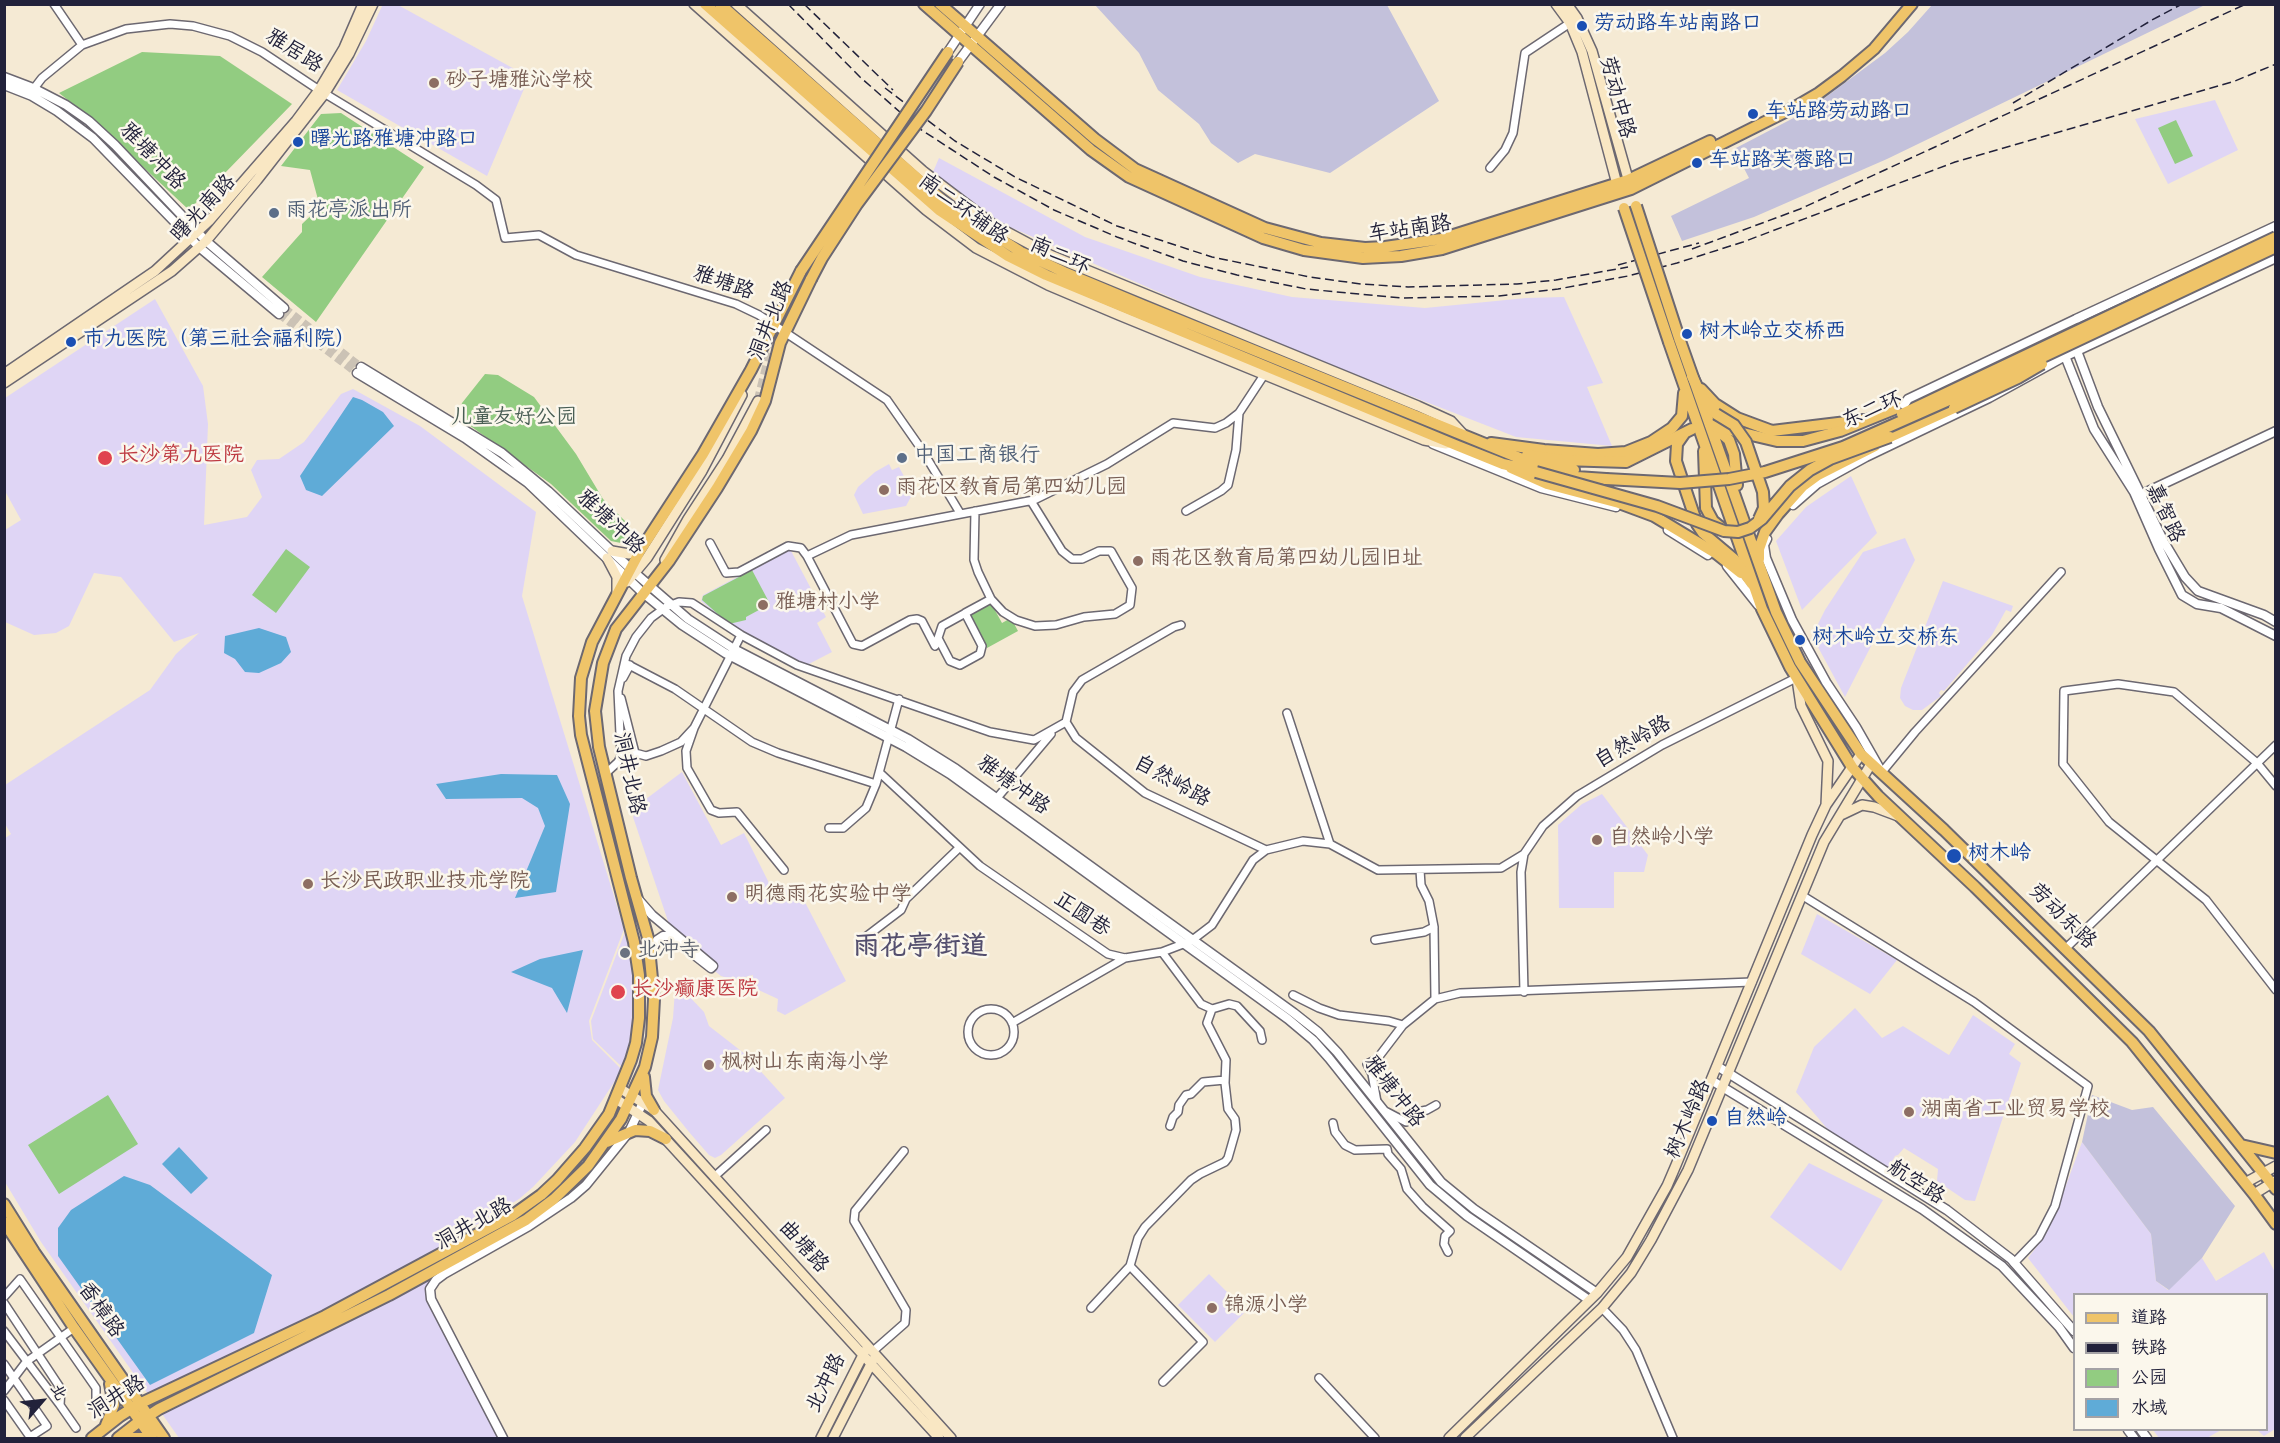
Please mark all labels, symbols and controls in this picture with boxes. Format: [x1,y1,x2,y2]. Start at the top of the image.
place label: 劳动路车站南路口 [1594,13,1762,39]
marker: 劳动路车站南路口 [1575,19,1589,33]
street label: 雅居路 [260,26,326,80]
street label: 劳动中路 [1592,54,1638,142]
place label: 砂子塘雅沁学校 [446,70,593,96]
marker: 砂子塘雅沁学校 [427,76,441,90]
place label: 车站路劳动路口 [1765,101,1912,127]
marker: 车站路劳动路口 [1746,107,1760,121]
street label: 雅塘冲路 [113,119,189,197]
place label: 曙光路雅塘冲路口 [310,129,478,155]
marker: 曙光路雅塘冲路口 [291,135,305,149]
place label: 车站路芙蓉路口 [1709,150,1856,176]
marker: 车站路芙蓉路口 [1690,156,1704,170]
street label: 南二环辅路 [912,170,1012,252]
street label: 曙光南路 [167,171,243,249]
place label: 雨花亭派出所 [286,200,412,226]
marker: 雨花亭派出所 [267,206,281,220]
street label: 车站南路 [1367,213,1453,249]
street label: 南二环 [1025,234,1093,282]
street label: 雅塘路 [689,263,757,307]
street label: 洞井北路 [746,277,800,365]
place label: 树木岭立交桥西 [1699,321,1846,347]
marker: 树木岭立交桥西 [1680,327,1694,341]
place label: 市九医院（第三社会福利院） [83,329,356,355]
marker: 市九医院（第三社会福利院） [64,335,78,349]
street label: 东二环 [1839,388,1907,436]
park label: 儿童友好公园 [451,407,577,433]
place label: 长沙第九医院 [118,445,244,471]
place label: 中国工商银行 [914,445,1040,471]
marker: 长沙第九医院 [96,449,114,467]
marker: 中国工商银行 [895,451,909,465]
place label: 雨花区教育局第四幼儿园 [896,477,1127,503]
street label: 嘉智路 [2138,480,2188,548]
marker: 雨花区教育局第四幼儿园 [877,483,891,497]
street label: 雅塘冲路 [570,486,648,562]
place label: 雨花区教育局第四幼儿园旧址 [1150,548,1423,574]
marker: 雨花区教育局第四幼儿园旧址 [1131,554,1145,568]
place label: 雅塘村小学 [775,592,880,618]
marker: 雅塘村小学 [756,598,770,612]
place label: 树木岭立交桥东 [1812,627,1959,653]
marker: 树木岭立交桥东 [1793,633,1807,647]
street label: 自然岭路 [1591,712,1677,776]
street label: 洞井北路 [606,730,648,818]
street label: 雅塘冲路 [971,752,1053,822]
street label: 自然岭路 [1128,752,1214,814]
place label: 自然岭小学 [1609,827,1714,853]
marker: 自然岭小学 [1590,833,1604,847]
place label: 树木岭 [1968,843,2031,869]
marker: 树木岭 [1945,847,1963,865]
place label: 长沙民政职业技术学院 [320,871,530,897]
marker: 长沙民政职业技术学院 [301,877,315,891]
street label: 劳动东路 [2022,880,2100,956]
place label: 明德雨花实验中学 [744,884,912,910]
street label: 正圆巷 [1048,888,1114,944]
marker: 明德雨花实验中学 [725,890,739,904]
district label: 雨花亭街道 [853,934,987,966]
place label: 北冲寺 [637,940,700,966]
marker: 北冲寺 [618,946,632,960]
place label: 长沙癫康医院 [632,979,758,1005]
marker: 长沙癫康医院 [609,983,627,1001]
place label: 枫树山东南海小学 [721,1052,889,1078]
street label: 雅塘冲路 [1356,1052,1428,1134]
marker: 枫树山东南海小学 [702,1058,716,1072]
street label: 树木岭路 [1662,1076,1718,1164]
place label: 湖南省工业贸易学校 [1921,1099,2110,1125]
marker: 湖南省工业贸易学校 [1902,1105,1916,1119]
place label: 自然岭 [1724,1108,1787,1134]
marker: 自然岭 [1705,1114,1719,1128]
street label: 航空路 [1882,1156,1948,1212]
street label: 洞井北路 [432,1195,518,1257]
street label: 曲塘路 [772,1216,832,1280]
street label: 香樟路 [71,1278,127,1344]
legend [2073,1293,2268,1431]
place label: 锦源小学 [1224,1295,1308,1321]
marker: 锦源小学 [1205,1301,1219,1315]
text: 道路 [2131,1306,2167,1332]
text: 铁路 [2131,1336,2167,1362]
street label: 北冲路 [803,1350,853,1418]
text: 公园 [2131,1366,2167,1392]
north arrow [12,1371,72,1431]
street label: 洞井路 [85,1372,151,1426]
text: 北 [44,1380,72,1405]
text: 水域 [2131,1396,2167,1422]

